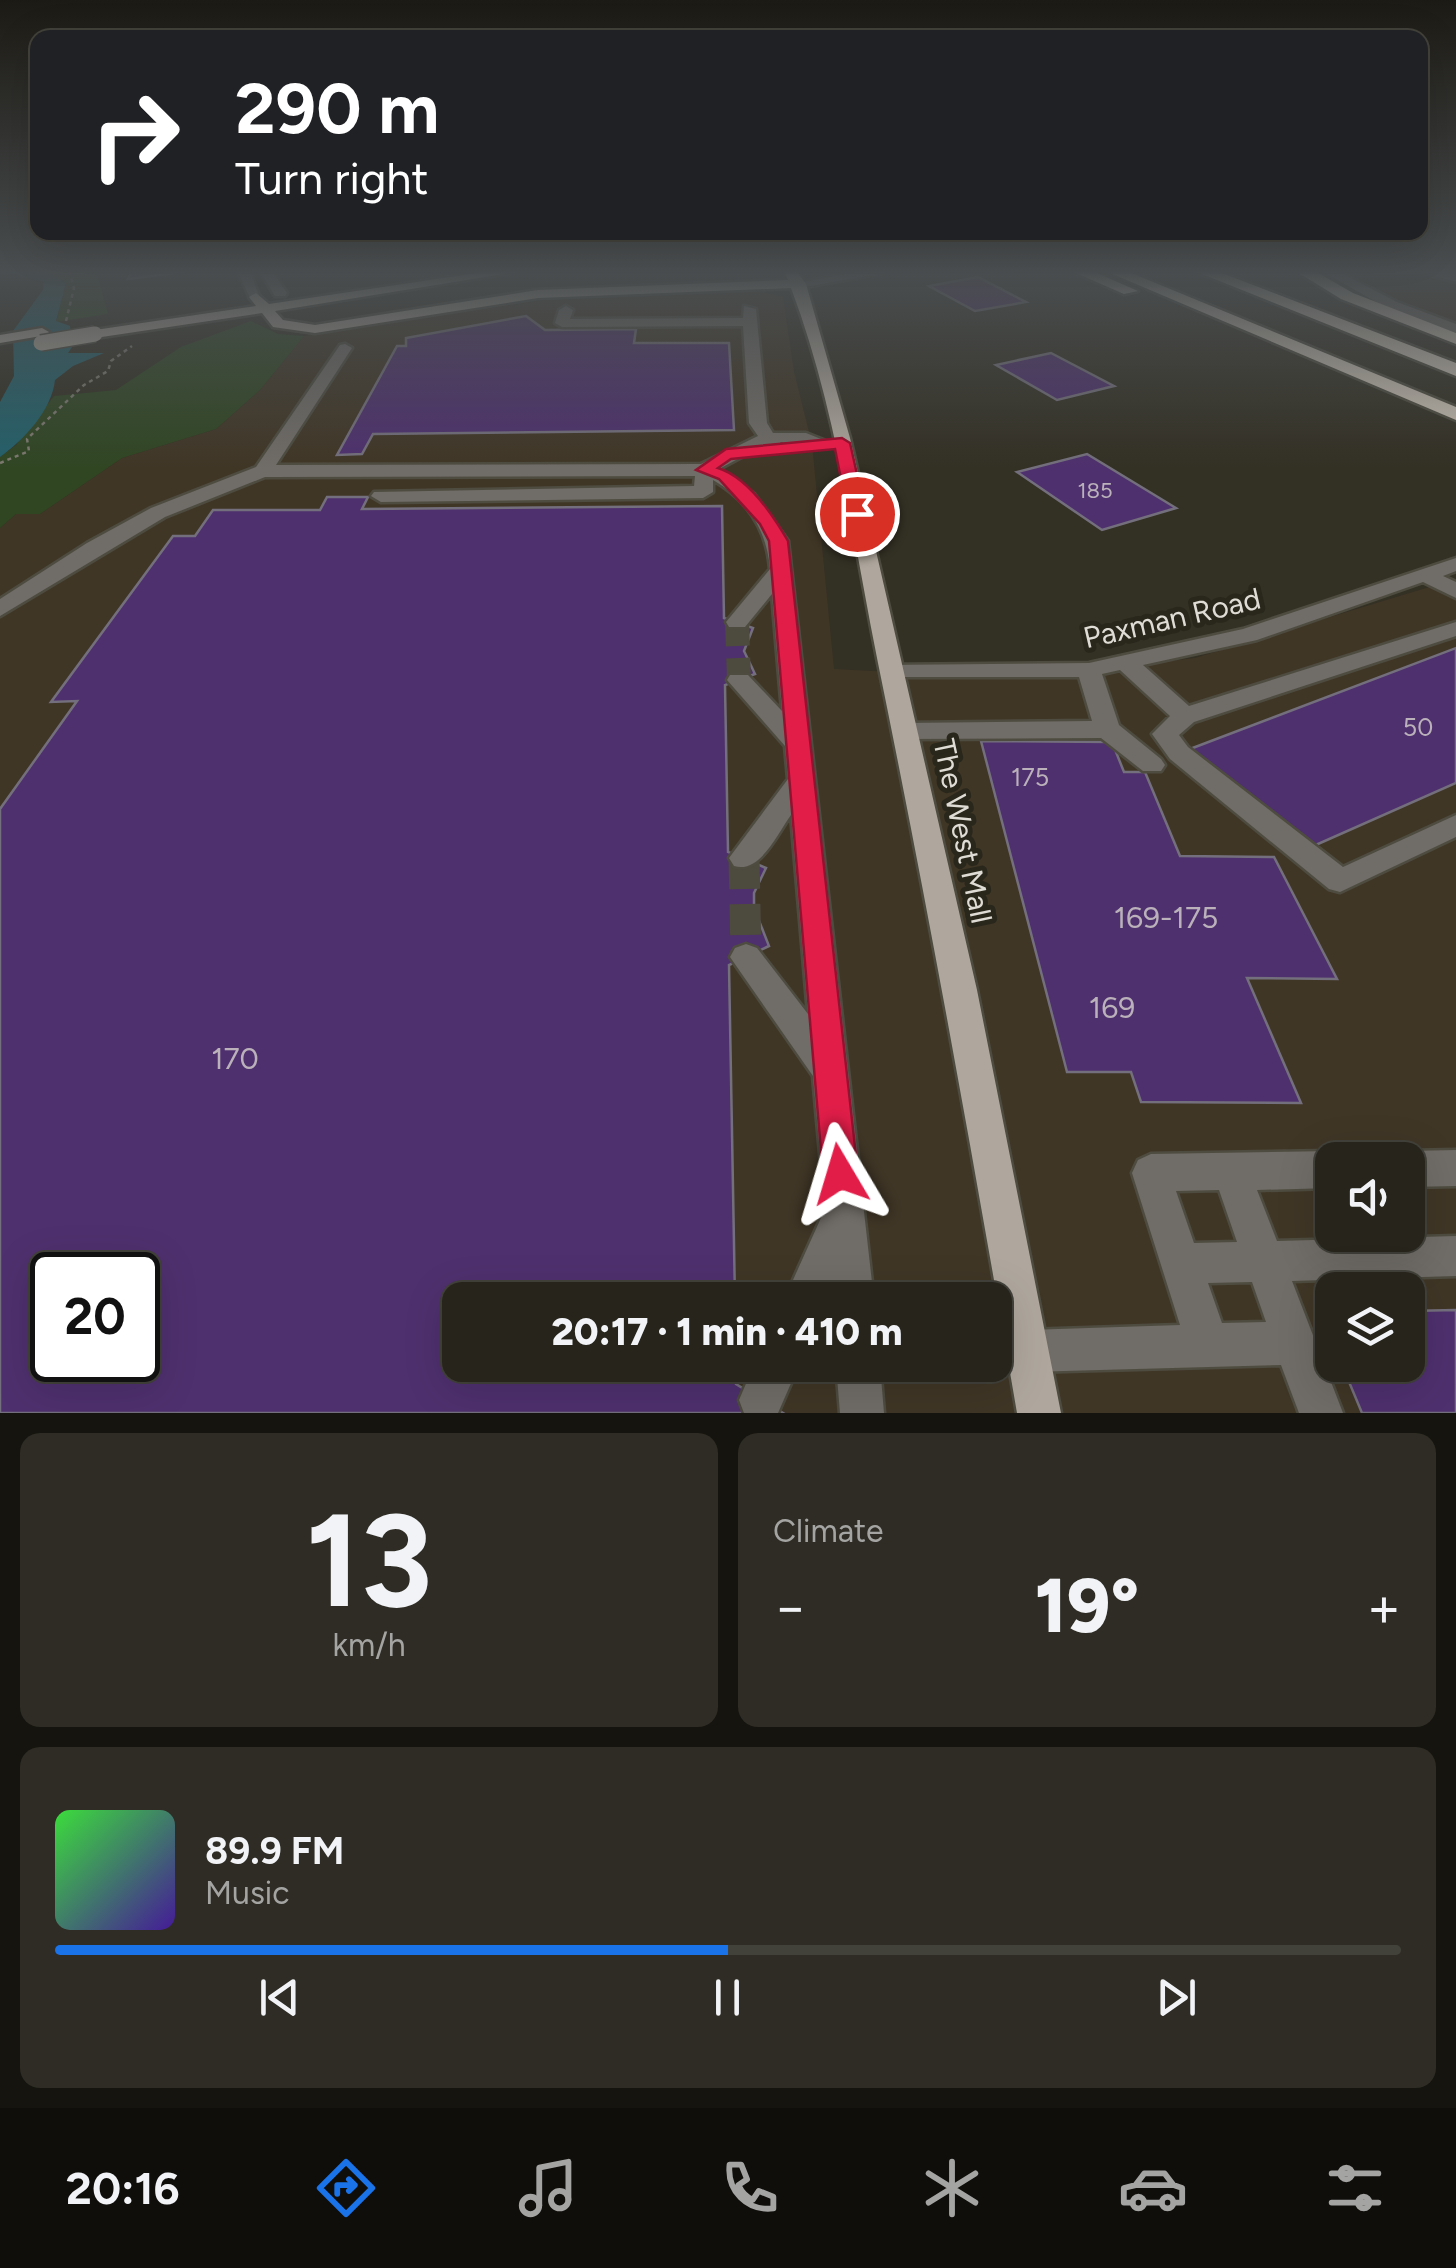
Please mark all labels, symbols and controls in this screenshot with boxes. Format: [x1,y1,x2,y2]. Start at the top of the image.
text: 290 m [235,66,439,151]
icon: right [70,70,200,200]
text: Turn right [235,151,428,205]
pin [815,472,900,557]
house number: 185 [1077,477,1113,504]
icon: arrive [830,487,885,542]
street label: Paxman Road [1080,580,1264,656]
house number: 50 [1403,712,1433,742]
street label: The West Mall [925,735,1001,927]
house number: 175 [1011,762,1049,792]
house number: 169-175 [1114,899,1218,936]
house number: 169 [1089,989,1135,1026]
house number: 170 [211,1040,259,1077]
position arrow [788,1122,892,1226]
map controls [1315,1142,1425,1382]
button: sound [1315,1142,1425,1252]
speed limit sign: 20 [30,1252,160,1382]
button: layers [1315,1272,1425,1382]
text: 20:17 · 1 min · 410 m [551,1309,903,1355]
text: 13 [305,1483,433,1639]
text: Climate [773,1512,884,1550]
text: 19° [1035,1561,1139,1651]
text: − [773,1574,807,1640]
text: + [1367,1574,1401,1640]
text: km/h [332,1626,406,1664]
text: 89.9 FM [205,1828,344,1874]
text: Music [205,1874,290,1912]
icon: previous [252,1970,307,2025]
icon: pause [700,1970,755,2025]
icon: next [1149,1970,1204,2025]
icon: directions [311,2153,381,2223]
icon: music [513,2153,583,2223]
icon: phone [715,2153,785,2223]
icon: climate [917,2153,987,2223]
icon: car [1118,2153,1188,2223]
icon: filters [1320,2153,1390,2223]
text: 20:16 [66,2161,180,2215]

